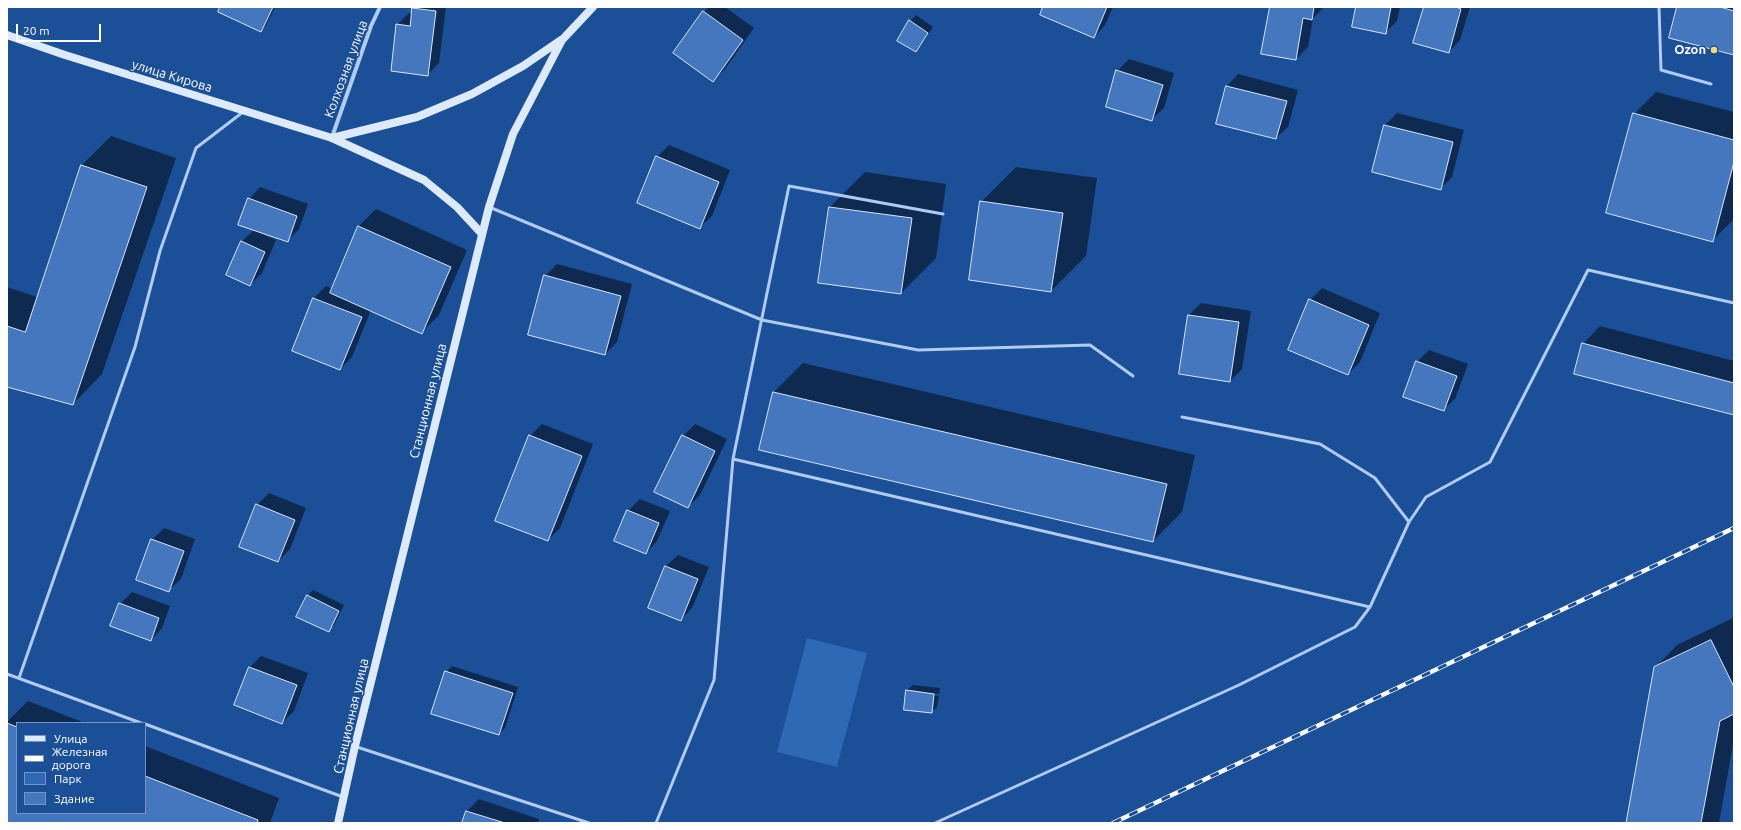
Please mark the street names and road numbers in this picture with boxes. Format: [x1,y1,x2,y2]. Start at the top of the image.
street label: Колхозная улица [321,18,371,120]
street label: улица Кирова [130,56,214,96]
street label: Станционная улица [406,342,450,460]
street label: Станционная улица [330,657,372,775]

